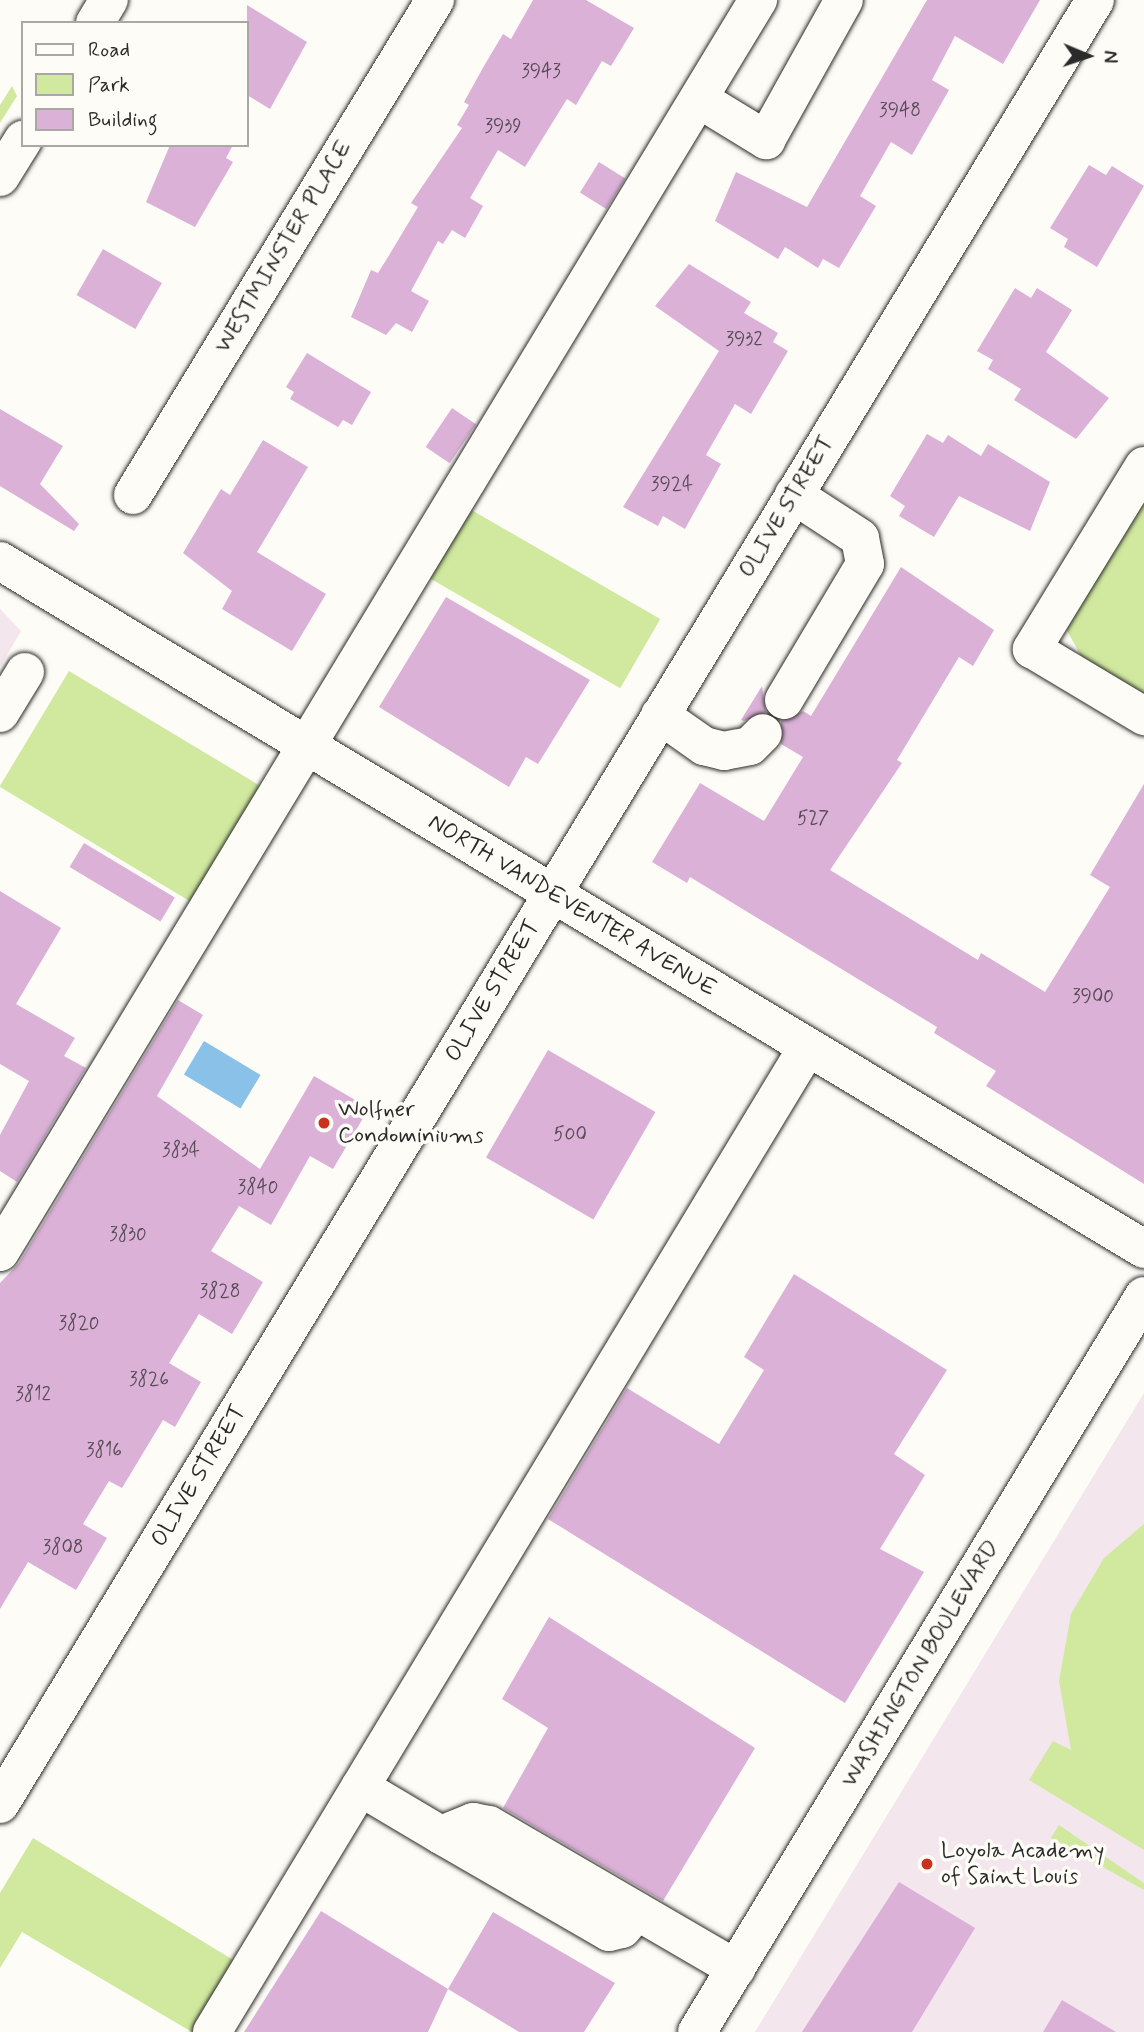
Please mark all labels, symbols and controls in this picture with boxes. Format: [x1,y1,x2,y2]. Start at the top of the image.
legend [21,21,248,147]
north arrow [1053,21,1123,91]
text: Road [88,36,130,64]
text: N [1097,50,1122,64]
house number: 3943 [521,61,561,83]
text: Park [88,71,130,99]
house number: 3948 [879,100,921,122]
text: Building [88,106,158,134]
house number: 3939 [485,116,521,138]
street label: WESTMINSTER PLACE [210,136,358,358]
house number: 3932 [726,329,762,351]
street label: OLIVE STREET [733,430,841,584]
house number: 3924 [651,474,693,496]
street label: NORTH VANDEVENTER AVENUE [420,807,724,1005]
house number: 527 [797,808,829,830]
street label: OLIVE STREET [439,914,547,1068]
house number: 3900 [1072,986,1114,1008]
place label: Wolfner Condominiums [338,1096,483,1150]
marker: Wolfner Condominiums [316,1115,332,1131]
house number: 500 [553,1124,587,1146]
house number: 3834 [162,1140,200,1162]
house number: 3840 [238,1177,278,1199]
house number: 3830 [109,1224,147,1246]
house number: 3828 [199,1281,241,1303]
house number: 3820 [59,1313,99,1335]
house number: 3826 [129,1369,169,1391]
house number: 3812 [15,1384,51,1406]
street label: OLIVE STREET [145,1399,253,1553]
house number: 3816 [86,1440,122,1462]
street label: WASHINGTON BOULEVARD [836,1535,1006,1793]
house number: 3808 [42,1537,84,1559]
place label: Loyola Academy of Saint Louis [941,1837,1104,1891]
marker: Loyola Academy of Saint Louis [919,1856,935,1872]

